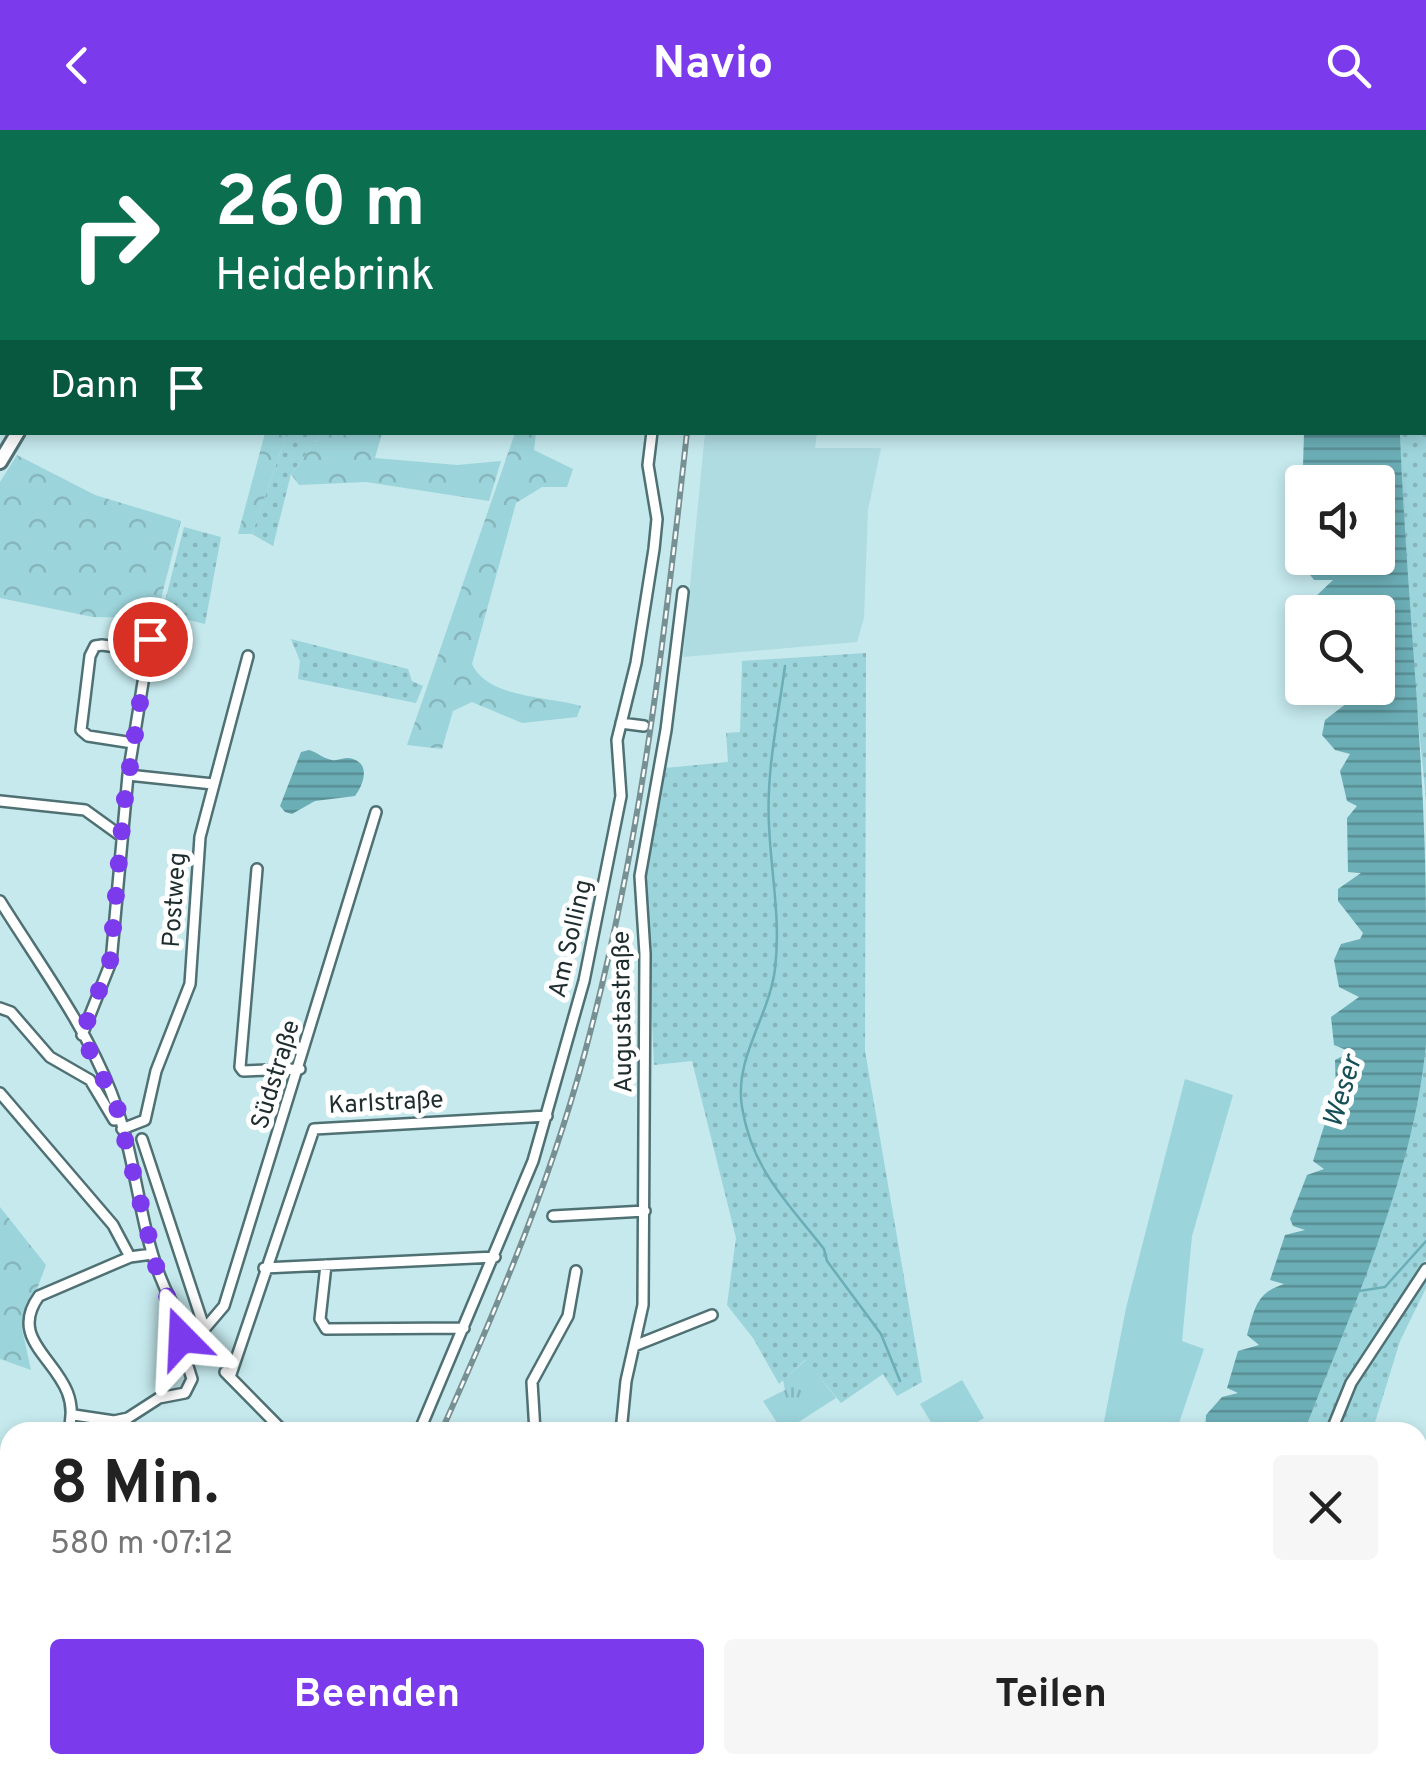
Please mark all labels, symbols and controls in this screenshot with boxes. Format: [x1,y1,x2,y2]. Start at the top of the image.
text: Navio [653,37,773,94]
icon: back [50,38,105,93]
icon: search [1321,38,1376,93]
text: 260 m [215,162,426,251]
icon: right [50,170,180,300]
text: Heidebrink [215,249,435,306]
icon: arrive [159,360,214,415]
text: Dann [50,363,139,412]
map controls [1285,465,1395,705]
button: sound [1285,465,1395,575]
button: search [1285,595,1395,705]
pin [108,597,193,682]
icon: arrive [123,612,178,667]
street label: Postweg [157,851,195,949]
street label: Am Solling [543,877,601,1001]
street label: Augustastraße [607,931,641,1093]
street label: Südstraße [245,1016,309,1134]
water label: Weser [1316,1049,1373,1132]
street label: Karlstraße [328,1085,444,1123]
position arrow [130,1286,234,1390]
text: 8 Min. [50,1449,219,1525]
button: close [1273,1455,1378,1560]
text: 580 m · 07:12 [50,1525,233,1565]
button: Beenden [50,1639,704,1754]
button: Teilen [724,1639,1378,1754]

